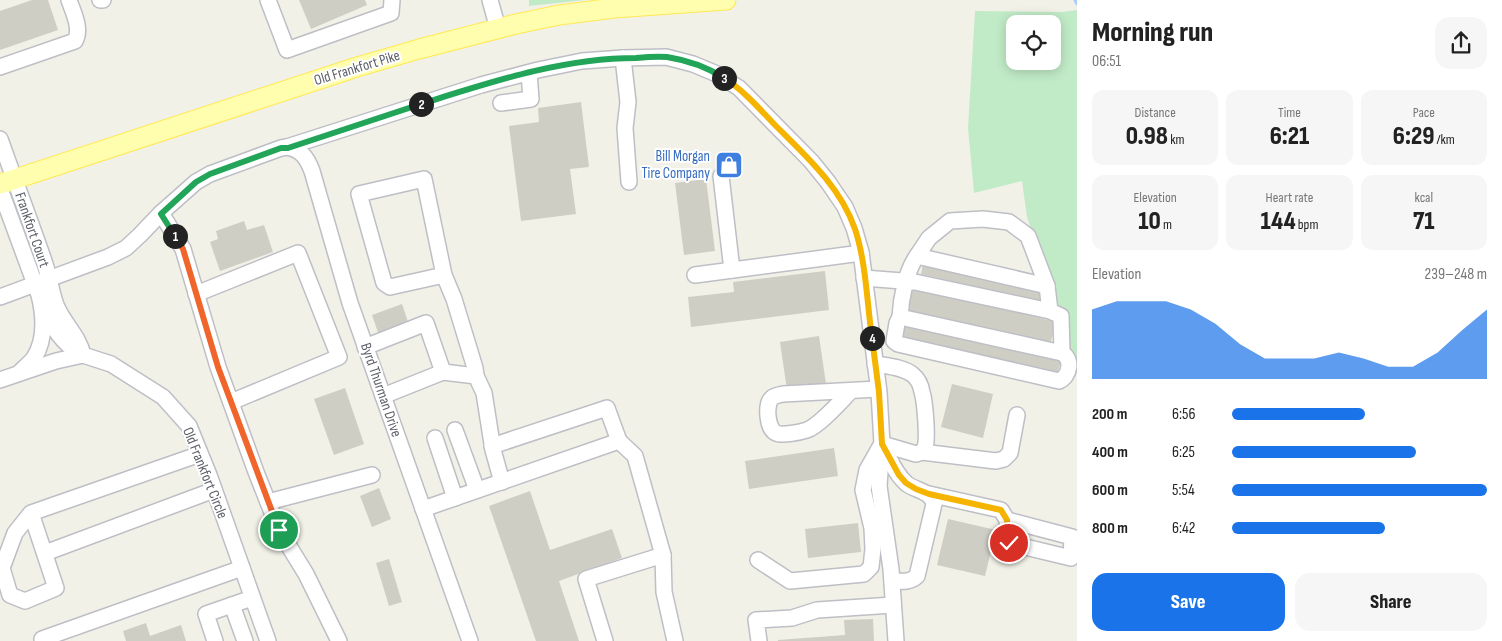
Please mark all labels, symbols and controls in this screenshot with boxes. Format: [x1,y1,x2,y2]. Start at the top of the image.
map controls [1006,15,1061,70]
button: locate [1006,15,1061,70]
text: Morning run [1092,16,1213,49]
button: share [1435,17,1487,69]
street label: Old Frankfort Pike [312,46,402,90]
text: 06:51 [1092,52,1121,71]
pin: 3 [712,66,736,90]
text: 3 [721,70,728,87]
pin: 2 [408,92,434,116]
text: 2 [418,96,425,113]
text: Distance [1135,104,1176,121]
text: Time [1278,104,1301,121]
text: Pace [1413,104,1435,121]
text: 0.98 [1126,121,1168,152]
text: 6:21 [1270,121,1309,152]
text: 6:29 [1393,121,1434,152]
text: km [1168,131,1184,148]
text: /km [1434,131,1455,148]
place label: Bill Morgan Tire Company [642,147,710,183]
shop icon: Bill Morgan Tire Company [714,150,744,180]
text: Elevation [1134,189,1177,206]
text: Heart rate [1266,189,1313,206]
text: kcal [1415,189,1433,206]
street label: Frankfort Court [10,190,54,270]
text: 10 [1138,206,1161,237]
text: 144 [1261,206,1296,237]
text: 71 [1413,206,1435,237]
text: m [1161,216,1172,233]
text: bpm [1296,216,1318,233]
pin: 1 [162,224,188,248]
text: 1 [173,228,178,245]
text: Elevation [1092,265,1141,284]
text: 239–248 m [1425,265,1487,284]
pin: 4 [860,326,884,350]
text: 4 [869,330,876,347]
street label: Byrd Thurman Drive [356,340,406,440]
text: 200 m [1092,405,1127,424]
text: 6:56 [1172,405,1195,424]
street label: Old Frankfort Circle [178,424,232,522]
text: 400 m [1092,443,1128,462]
text: 6:25 [1172,443,1195,462]
text: 600 m [1092,481,1128,500]
text: 5:54 [1172,481,1195,500]
pin [258,509,300,551]
icon: arrive [265,516,293,544]
text: 800 m [1092,519,1128,538]
text: 6:42 [1172,519,1195,538]
pin [988,522,1030,564]
icon: check [995,529,1023,557]
button: Save [1092,573,1285,631]
button: Share [1295,573,1487,631]

